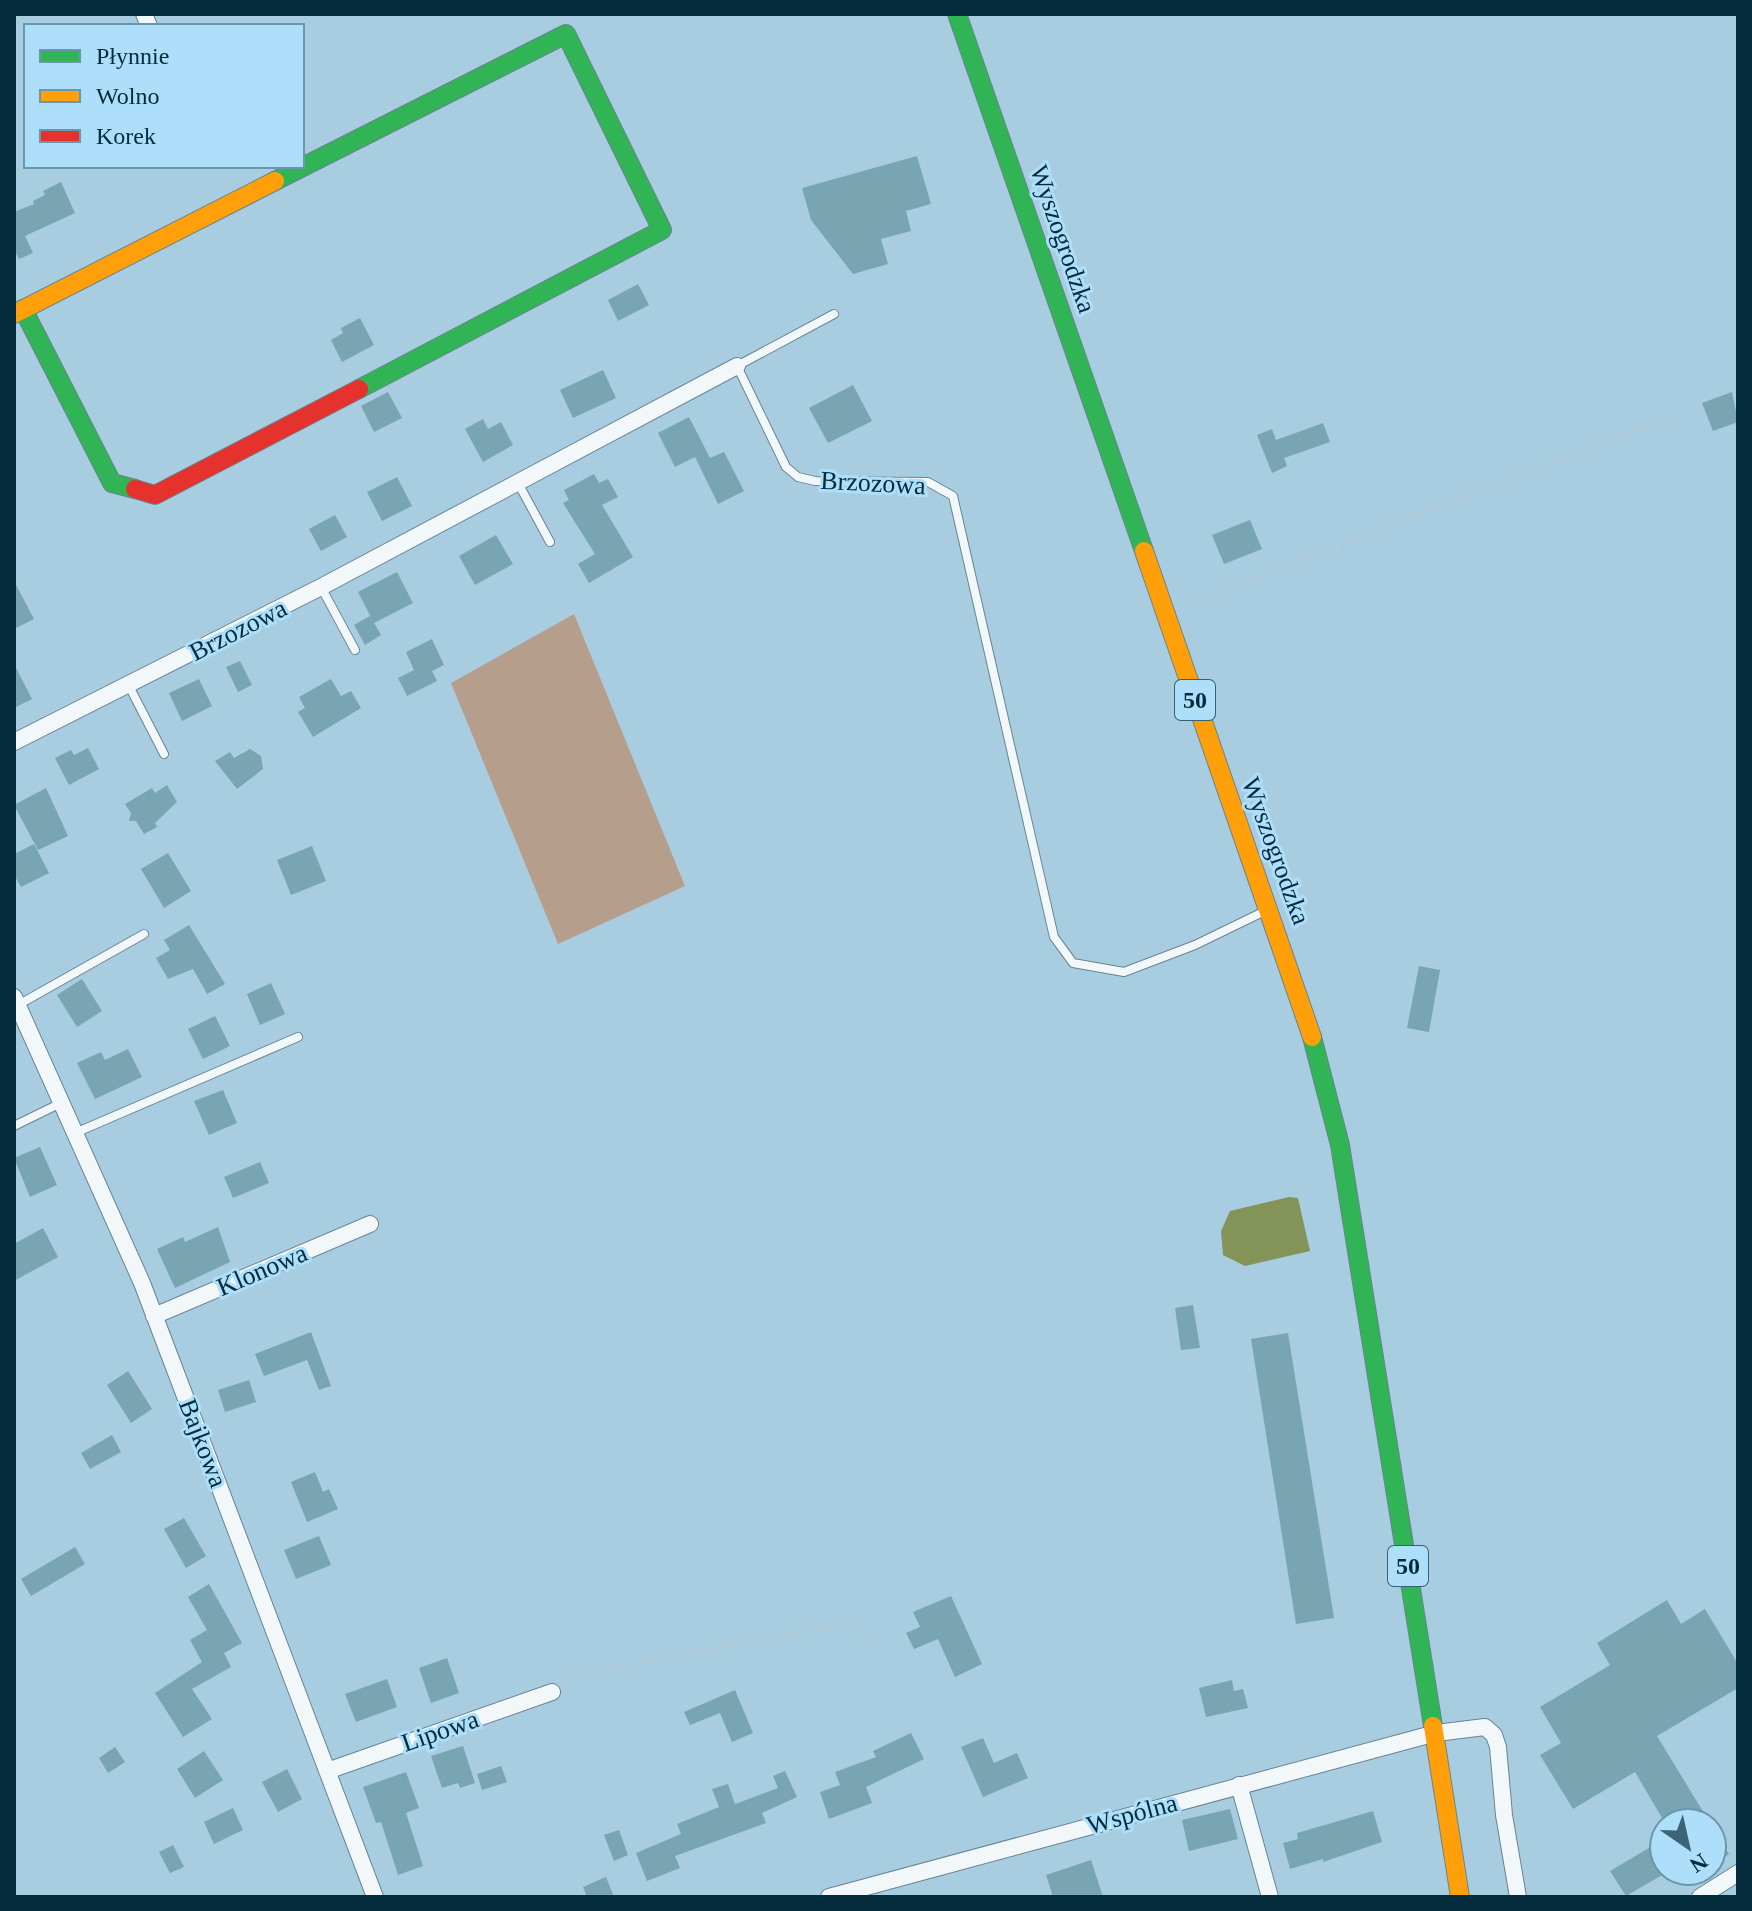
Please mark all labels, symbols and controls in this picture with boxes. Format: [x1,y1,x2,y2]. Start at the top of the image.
legend [24,24,304,168]
text: Płynnie [96,43,169,69]
text: Wolno [96,83,159,109]
text: Korek [96,123,156,149]
street label: Wyszogrodzka [1024,161,1102,317]
street label: Brzozowa [820,466,927,500]
street label: Brzozowa [184,593,292,667]
road number: 50 [1175,680,1215,720]
street label: Wyszogrodzka [1236,774,1316,929]
street label: Klonowa [212,1238,312,1302]
street label: Bajkowa [173,1395,233,1492]
road number: 50 [1388,1546,1428,1586]
street label: Lipowa [398,1704,483,1758]
street label: Wspólna [1084,1788,1181,1840]
north arrow [1648,1807,1728,1887]
text: N [1685,1848,1712,1878]

